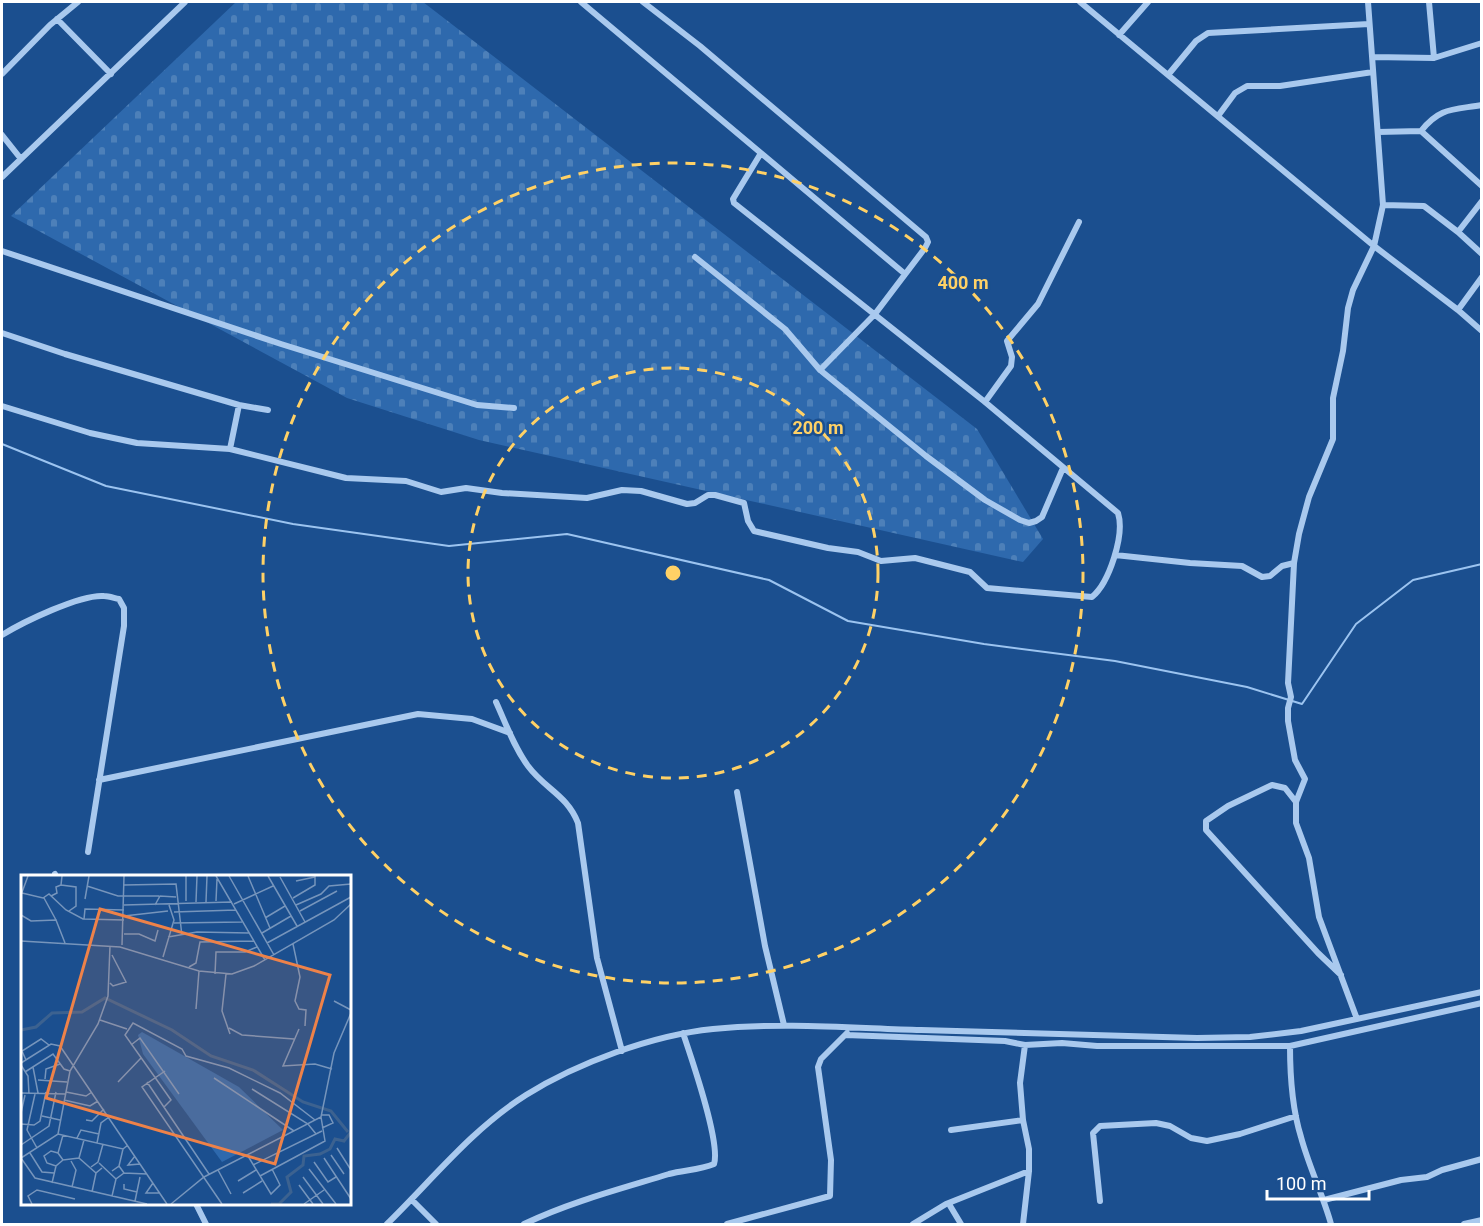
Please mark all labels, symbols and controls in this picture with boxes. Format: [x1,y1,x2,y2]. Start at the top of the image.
text: 400 m [937,272,989,293]
text: 200 m [792,417,844,438]
centre of rings [663,563,683,583]
inset map [21,875,351,1205]
scale bar [1267,1163,1369,1201]
text: 100 m [1276,1173,1327,1194]

